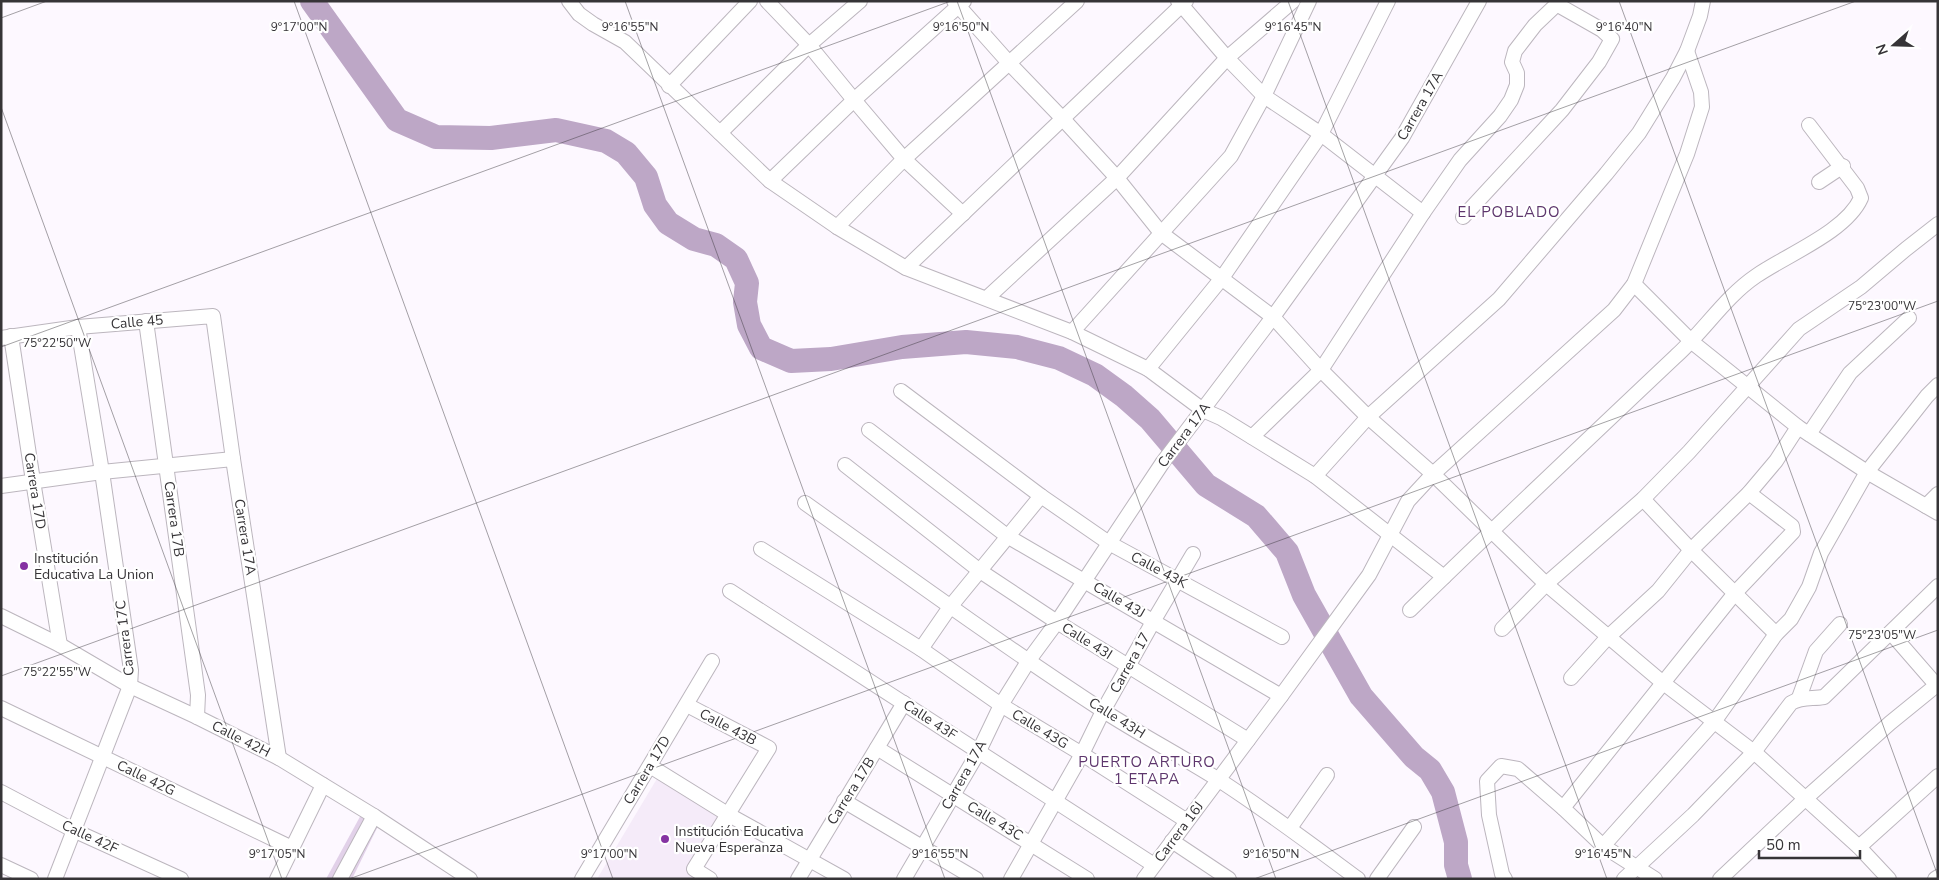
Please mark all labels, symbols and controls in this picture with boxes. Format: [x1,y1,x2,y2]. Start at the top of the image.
text: 9°17'00"N [271,19,327,35]
text: 9°16'55"N [602,19,658,35]
text: 9°16'50"N [933,19,989,35]
text: 9°16'45"N [1265,19,1321,35]
text: 9°16'40"N [1596,19,1652,35]
north arrow [1869,20,1919,70]
text: N [1872,41,1893,57]
street label: Carrera 17A [1393,68,1447,144]
district label: EL POBLADO [1457,202,1561,222]
text: 75°23'00"W [1848,298,1916,314]
street label: Calle 45 [110,310,164,334]
text: 75°22'50"W [23,335,91,351]
street label: Carrera 17A [1153,399,1215,471]
street label: Carrera 17D [20,451,50,531]
street label: Carrera 17B [159,480,189,558]
street label: Carrera 17A [230,498,260,576]
street label: Calle 43K [1127,547,1191,593]
place label: Institución Educativa La Union [34,549,154,584]
marker: Institución Educativa La Union [18,560,30,572]
street label: Calle 43J [1089,577,1149,623]
street label: Carrera 17C [111,599,139,677]
street label: Calle 43I [1058,618,1116,664]
text: 75°23'05"W [1848,627,1916,643]
street label: Carrera 17 [1106,629,1154,697]
text: 75°22'55"W [23,664,91,680]
street label: Calle 43H [1085,693,1149,743]
street label: Calle 43F [900,696,961,745]
street label: Calle 43B [696,704,760,750]
street label: Calle 43G [1008,705,1072,753]
street label: Calle 42H [208,716,274,762]
street label: Carrera 17D [619,732,675,808]
street label: Carrera 17A [937,737,991,813]
district label: PUERTO ARTURO 1 ETAPA [1078,752,1216,789]
street label: Carrera 17B [823,754,879,828]
street label: Calle 42G [114,756,178,800]
street label: Calle 43C [963,797,1027,845]
street label: Carrera 16J [1150,798,1208,866]
street label: Calle 42F [59,816,122,858]
place label: Institución Educativa Nueva Esperanza [675,822,804,857]
scale bar [1759,828,1860,860]
marker: Institución Educativa Nueva Esperanza [659,833,671,845]
text: 50 m [1766,835,1801,855]
text: 9°17'05"N [249,846,305,862]
text: 9°17'00"N [581,846,637,862]
text: 9°16'55"N [912,846,968,862]
text: 9°16'50"N [1243,846,1299,862]
text: 9°16'45"N [1575,846,1631,862]

